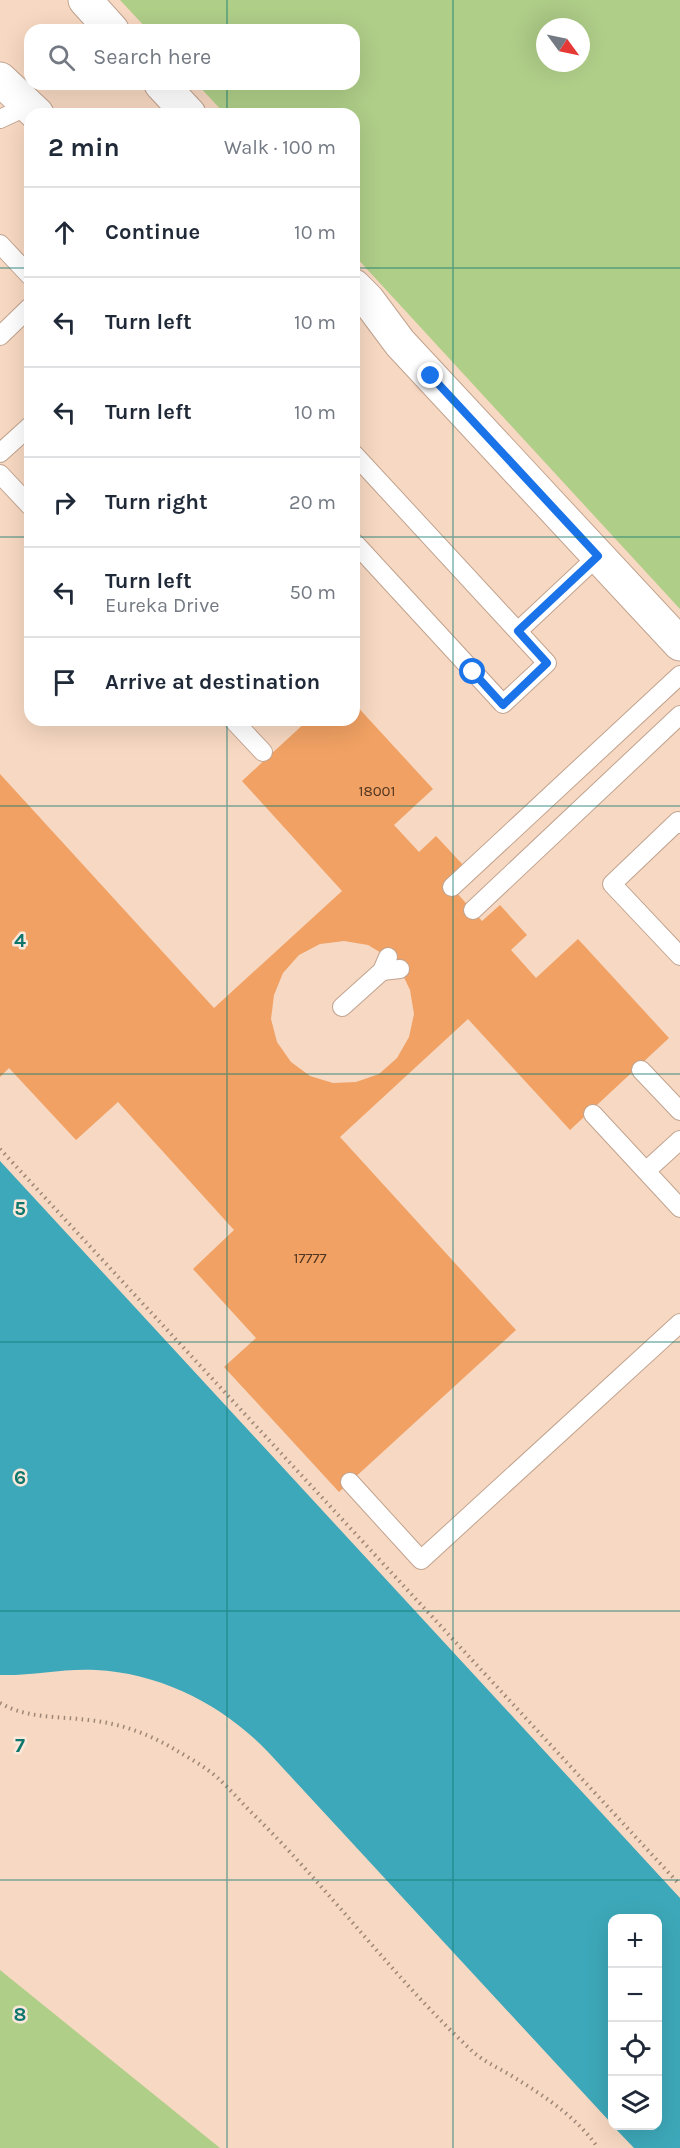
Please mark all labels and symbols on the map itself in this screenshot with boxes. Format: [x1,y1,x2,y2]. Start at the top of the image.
north arrow [536,18,590,72]
route end [417,362,443,388]
route start [459,658,485,684]
house number: 18001 [359,782,395,800]
text: 4 [14,929,26,952]
text: 5 [14,1197,26,1220]
house number: 17777 [293,1249,327,1267]
text: 6 [14,1466,26,1489]
text: 7 [15,1734,25,1757]
text: 8 [14,2003,26,2026]

